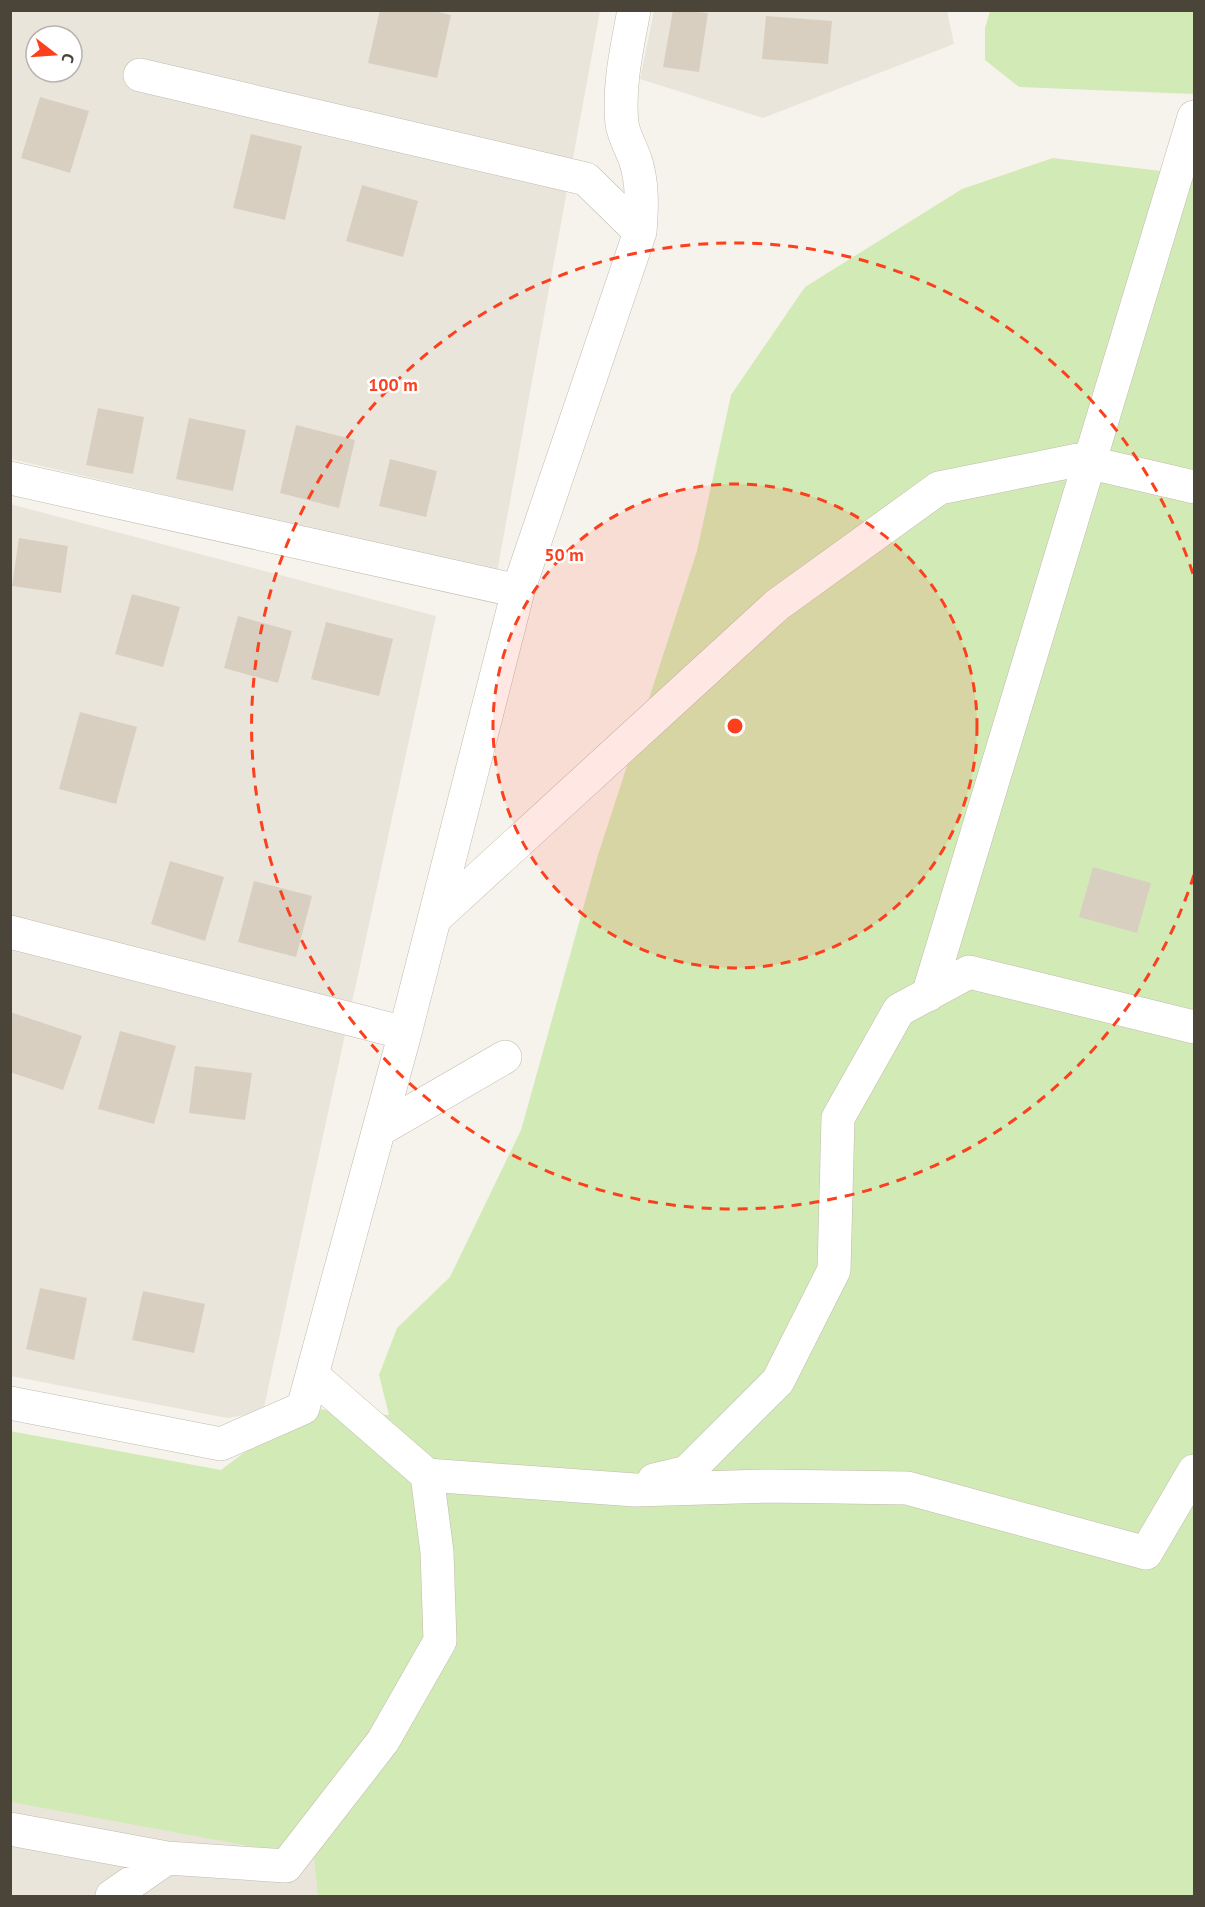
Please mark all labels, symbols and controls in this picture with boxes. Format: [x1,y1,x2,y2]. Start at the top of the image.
north arrow [24,24,84,84]
text: С [57,51,79,66]
text: 100 m [368,373,418,396]
text: 50 m [544,543,584,566]
centre of rings [725,716,745,736]

